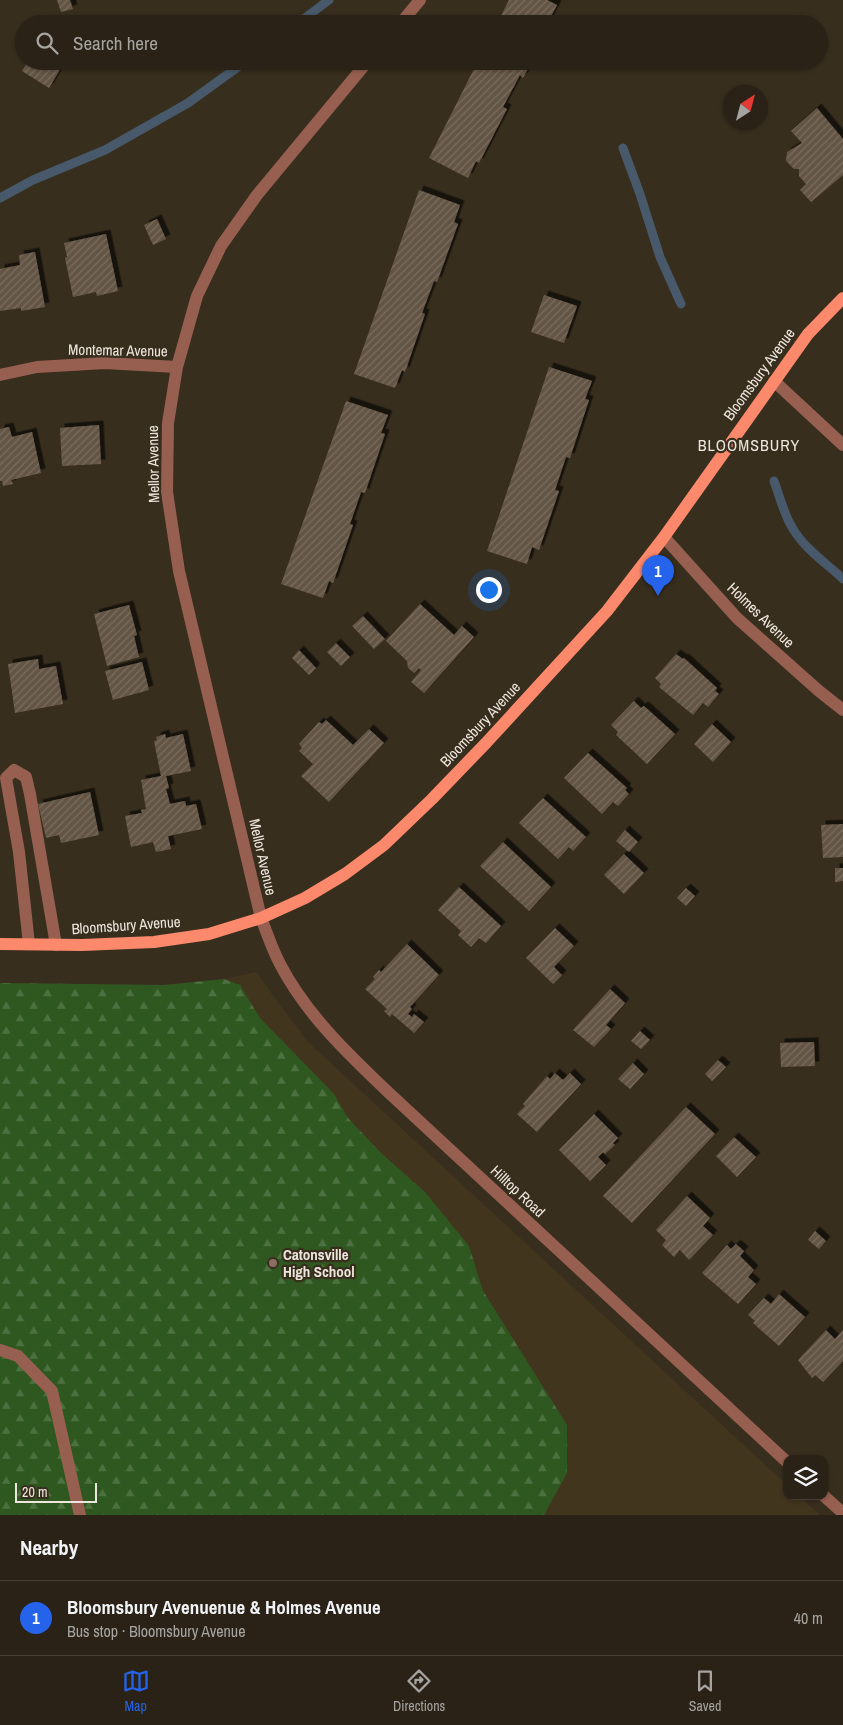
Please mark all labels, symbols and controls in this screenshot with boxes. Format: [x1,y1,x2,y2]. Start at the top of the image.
search box [15,15,828,70]
icon: search [33,29,61,57]
text: Search here [73,30,158,56]
north arrow [723,85,768,130]
street label: Bloomsbury Avenue [718,324,800,424]
street label: Montemar Avenue [68,339,168,361]
street label: Mellor Avenue [142,425,164,503]
district label: BLOOMSBURY [698,434,800,456]
pin: 1 [642,555,674,596]
your location [476,577,502,603]
street label: Holmes Avenue [723,578,799,653]
street label: Bloomsbury Avenue [435,677,525,771]
street label: Mellor Avenue [244,817,282,897]
street label: Bloomsbury Avenue [71,911,181,939]
street label: Hilltop Road [486,1160,550,1222]
place label: Catonsville High School [283,1244,355,1282]
marker: Catonsville High School [267,1257,279,1269]
map controls [783,1455,828,1500]
button: layers [783,1455,828,1500]
scale bar [15,1480,98,1503]
text: 20 m [22,1483,48,1501]
text: Nearby [20,1533,78,1562]
text: Bloomsbury Avenuenue & Holmes Avenue [67,1594,381,1620]
text: 1 [32,1607,40,1629]
text: 40 m [794,1607,823,1629]
text: Bus stop · Bloomsbury Avenue [67,1620,245,1642]
tab: Map [122,1667,150,1715]
tab: Directions [393,1667,445,1715]
tab: Saved [689,1667,721,1715]

